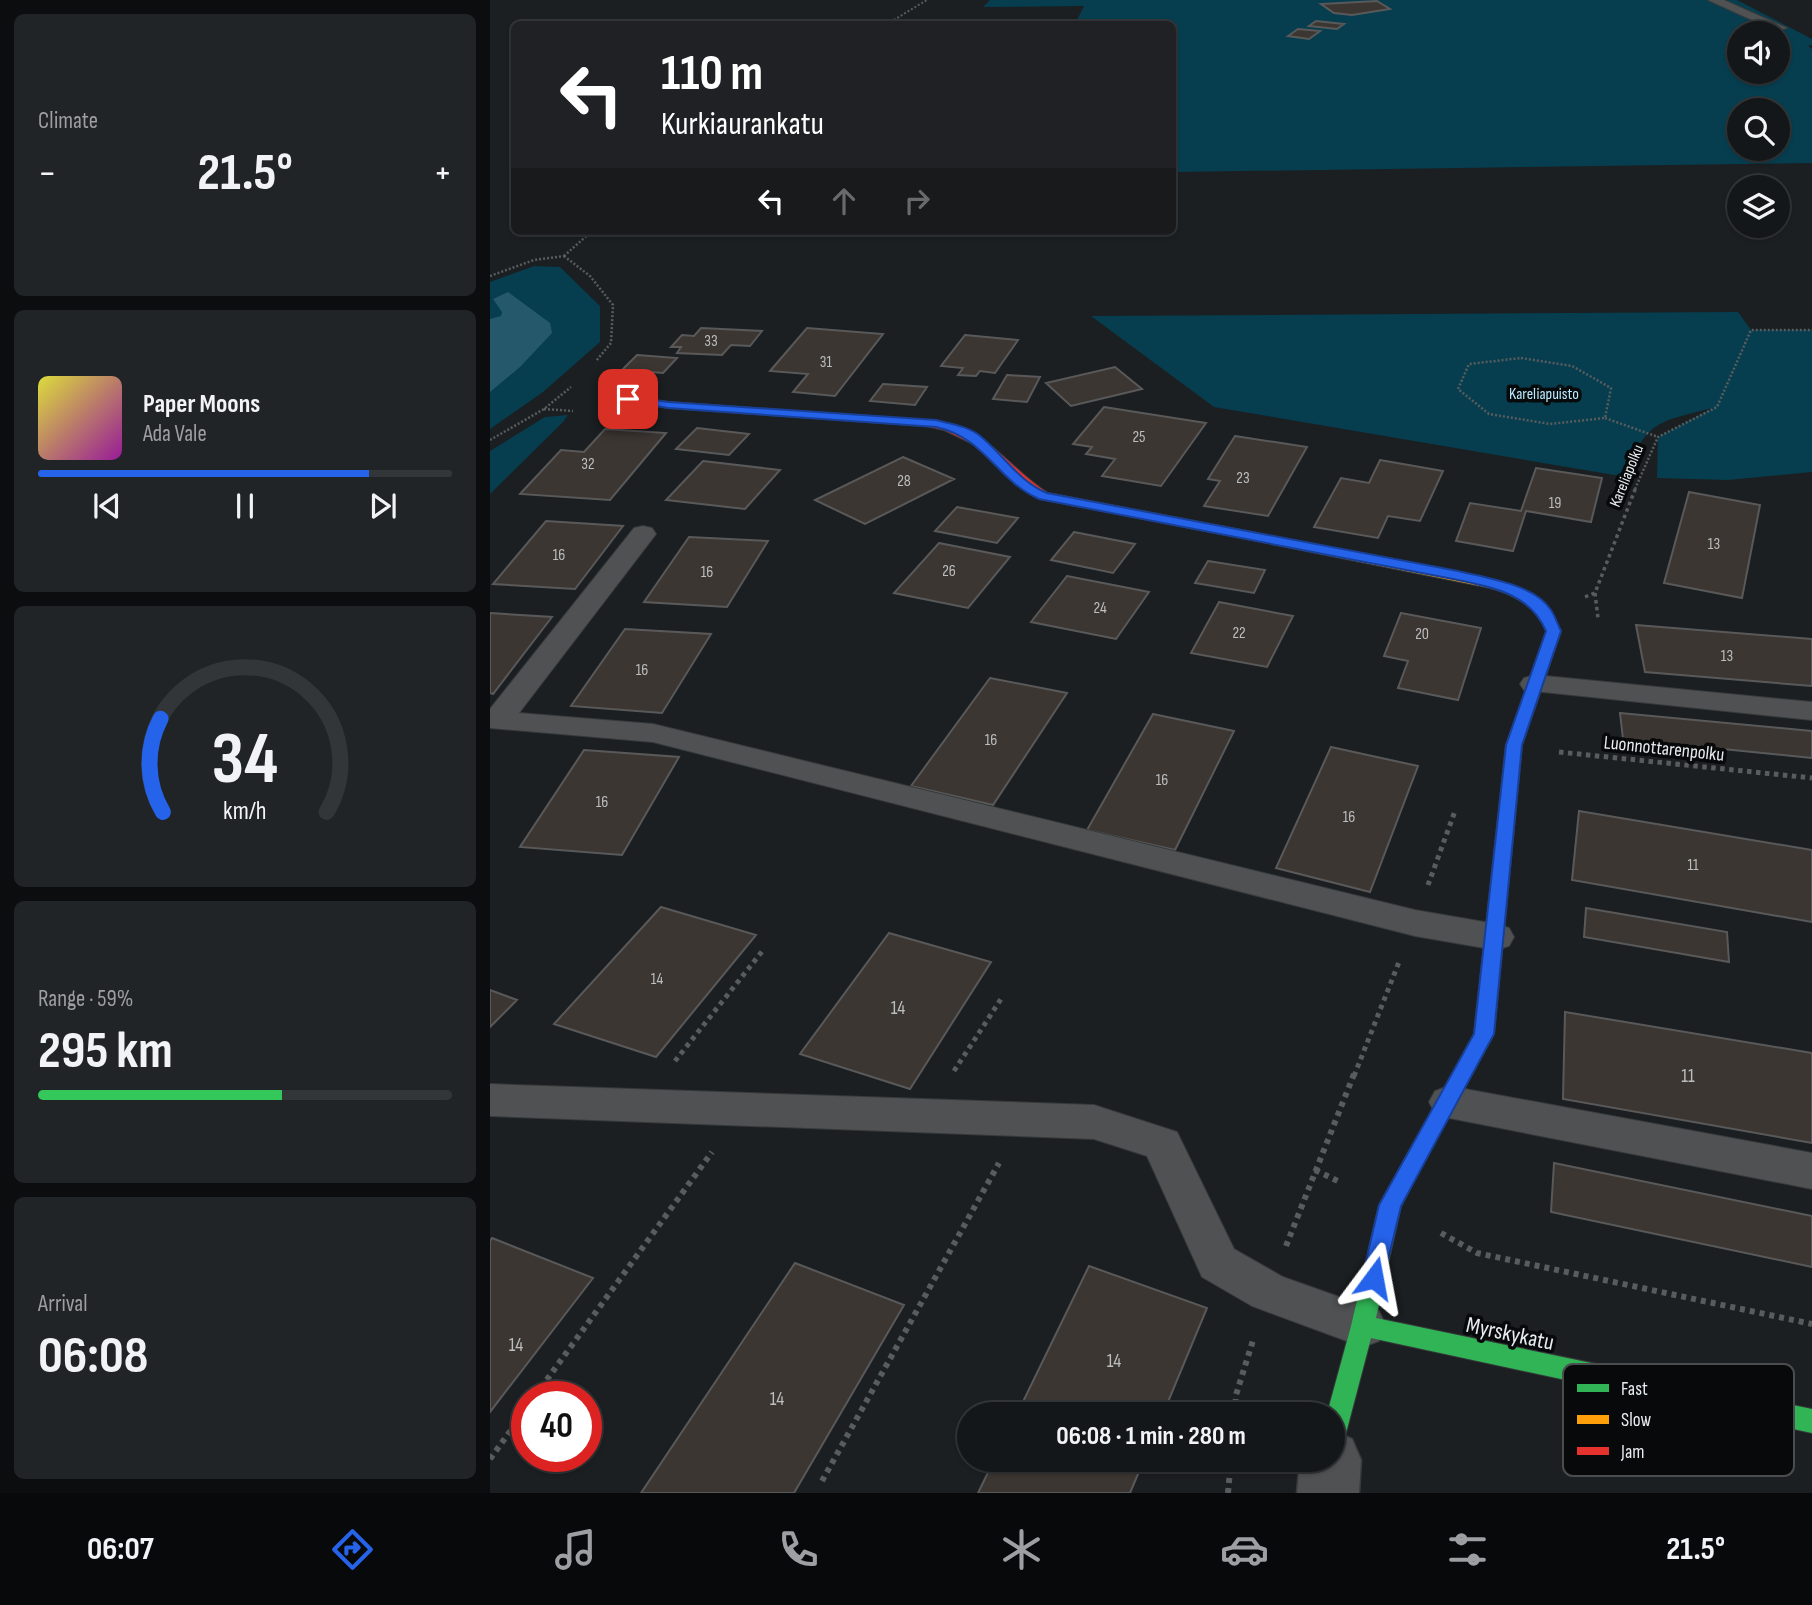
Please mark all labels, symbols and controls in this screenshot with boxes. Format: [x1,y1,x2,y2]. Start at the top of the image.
map controls [1727,21,1790,238]
button: sound [1727,21,1790,84]
text: 110 m [661,45,763,104]
icon: left [546,49,637,140]
button: search [1727,98,1790,161]
text: Kurkiaurankatu [661,105,824,144]
text: Climate [38,107,98,135]
text: 21.5° [197,142,293,205]
text: − [38,151,57,196]
text: + [433,151,452,196]
button: layers [1727,175,1790,238]
icon: left [752,182,790,220]
icon: ahead [825,182,863,220]
icon: right [898,182,936,220]
house number: 33 [704,332,718,351]
house number: 31 [820,353,833,372]
pin [598,369,658,429]
icon: arrive [609,380,647,418]
park label: Kareliapuisto [1509,385,1579,404]
text: Paper Moons [143,389,260,420]
text: Ada Vale [143,420,207,448]
house number: 25 [1132,428,1146,447]
street label: Kareliapolku [1606,442,1648,510]
house number: 32 [581,455,595,474]
house number: 23 [1236,469,1250,488]
house number: 28 [897,472,911,491]
icon: previous [88,487,126,525]
icon: pause [226,487,264,525]
icon: next [364,487,402,525]
house number: 19 [1549,494,1561,513]
house number: 13 [1708,535,1720,554]
house number: 16 [553,546,565,565]
house number: 26 [942,562,956,581]
house number: 16 [701,563,713,582]
house number: 24 [1093,599,1107,618]
house number: 22 [1232,624,1246,643]
house number: 20 [1415,625,1429,644]
house number: 13 [1721,647,1733,666]
house number: 16 [636,661,648,680]
text: 34 [212,717,278,805]
house number: 16 [985,731,997,750]
street label: Luonnottarenpolku [1603,731,1725,767]
house number: 16 [1156,771,1168,790]
house number: 16 [596,793,608,812]
text: km/h [223,796,267,827]
house number: 16 [1343,808,1355,827]
house number: 11 [1687,856,1699,875]
house number: 14 [651,970,663,989]
text: Range · 59% [38,985,133,1013]
house number: 14 [891,997,905,1020]
text: 295 km [38,1020,173,1083]
house number: 11 [1681,1065,1695,1088]
position arrow [1337,1241,1411,1315]
text: Arrival [38,1290,87,1318]
street label: Myrskykatu [1464,1311,1556,1357]
text: 06:08 [38,1325,148,1388]
house number: 14 [509,1334,523,1357]
house number: 14 [1107,1350,1121,1373]
legend [1563,1364,1794,1476]
text: Fast [1621,1378,1648,1401]
speed limit sign: 40 [511,1381,602,1472]
house number: 14 [770,1388,784,1411]
text: Slow [1621,1409,1651,1432]
text: 06:08 · 1 min · 280 m [1056,1421,1246,1452]
text: Jam [1620,1441,1644,1464]
icon: directions [328,1525,377,1574]
icon: music [551,1525,600,1574]
icon: phone [774,1525,823,1574]
icon: climate [997,1525,1046,1574]
icon: car [1220,1525,1269,1574]
icon: filters [1443,1525,1492,1574]
text: 06:07 [87,1530,154,1569]
text: 21.5° [1666,1530,1725,1569]

